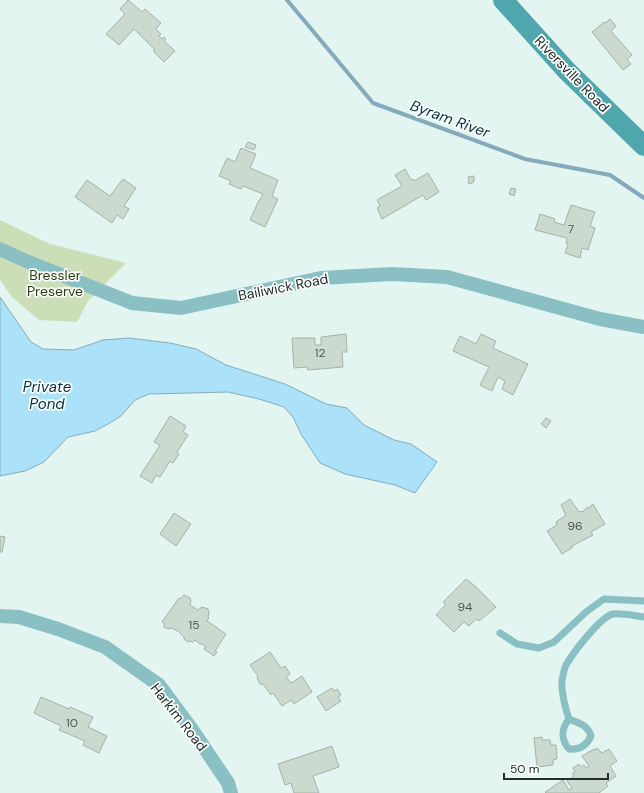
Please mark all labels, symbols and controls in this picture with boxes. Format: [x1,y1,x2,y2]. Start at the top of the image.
street label: Riversville Road [531,32,613,116]
water label: Byram River [407,95,493,143]
house number: 7 [568,221,574,237]
park label: Bressler Preserve [27,266,83,300]
street label: Bailiwick Road [236,269,330,305]
house number: 12 [315,345,325,361]
water label: Private Pond [23,377,72,414]
house number: 96 [567,518,583,534]
house number: 94 [458,599,472,615]
house number: 15 [188,617,200,633]
street label: Harkim Road [147,679,211,755]
house number: 10 [66,715,78,731]
scale bar [504,755,608,781]
text: 50 m [510,761,539,777]

